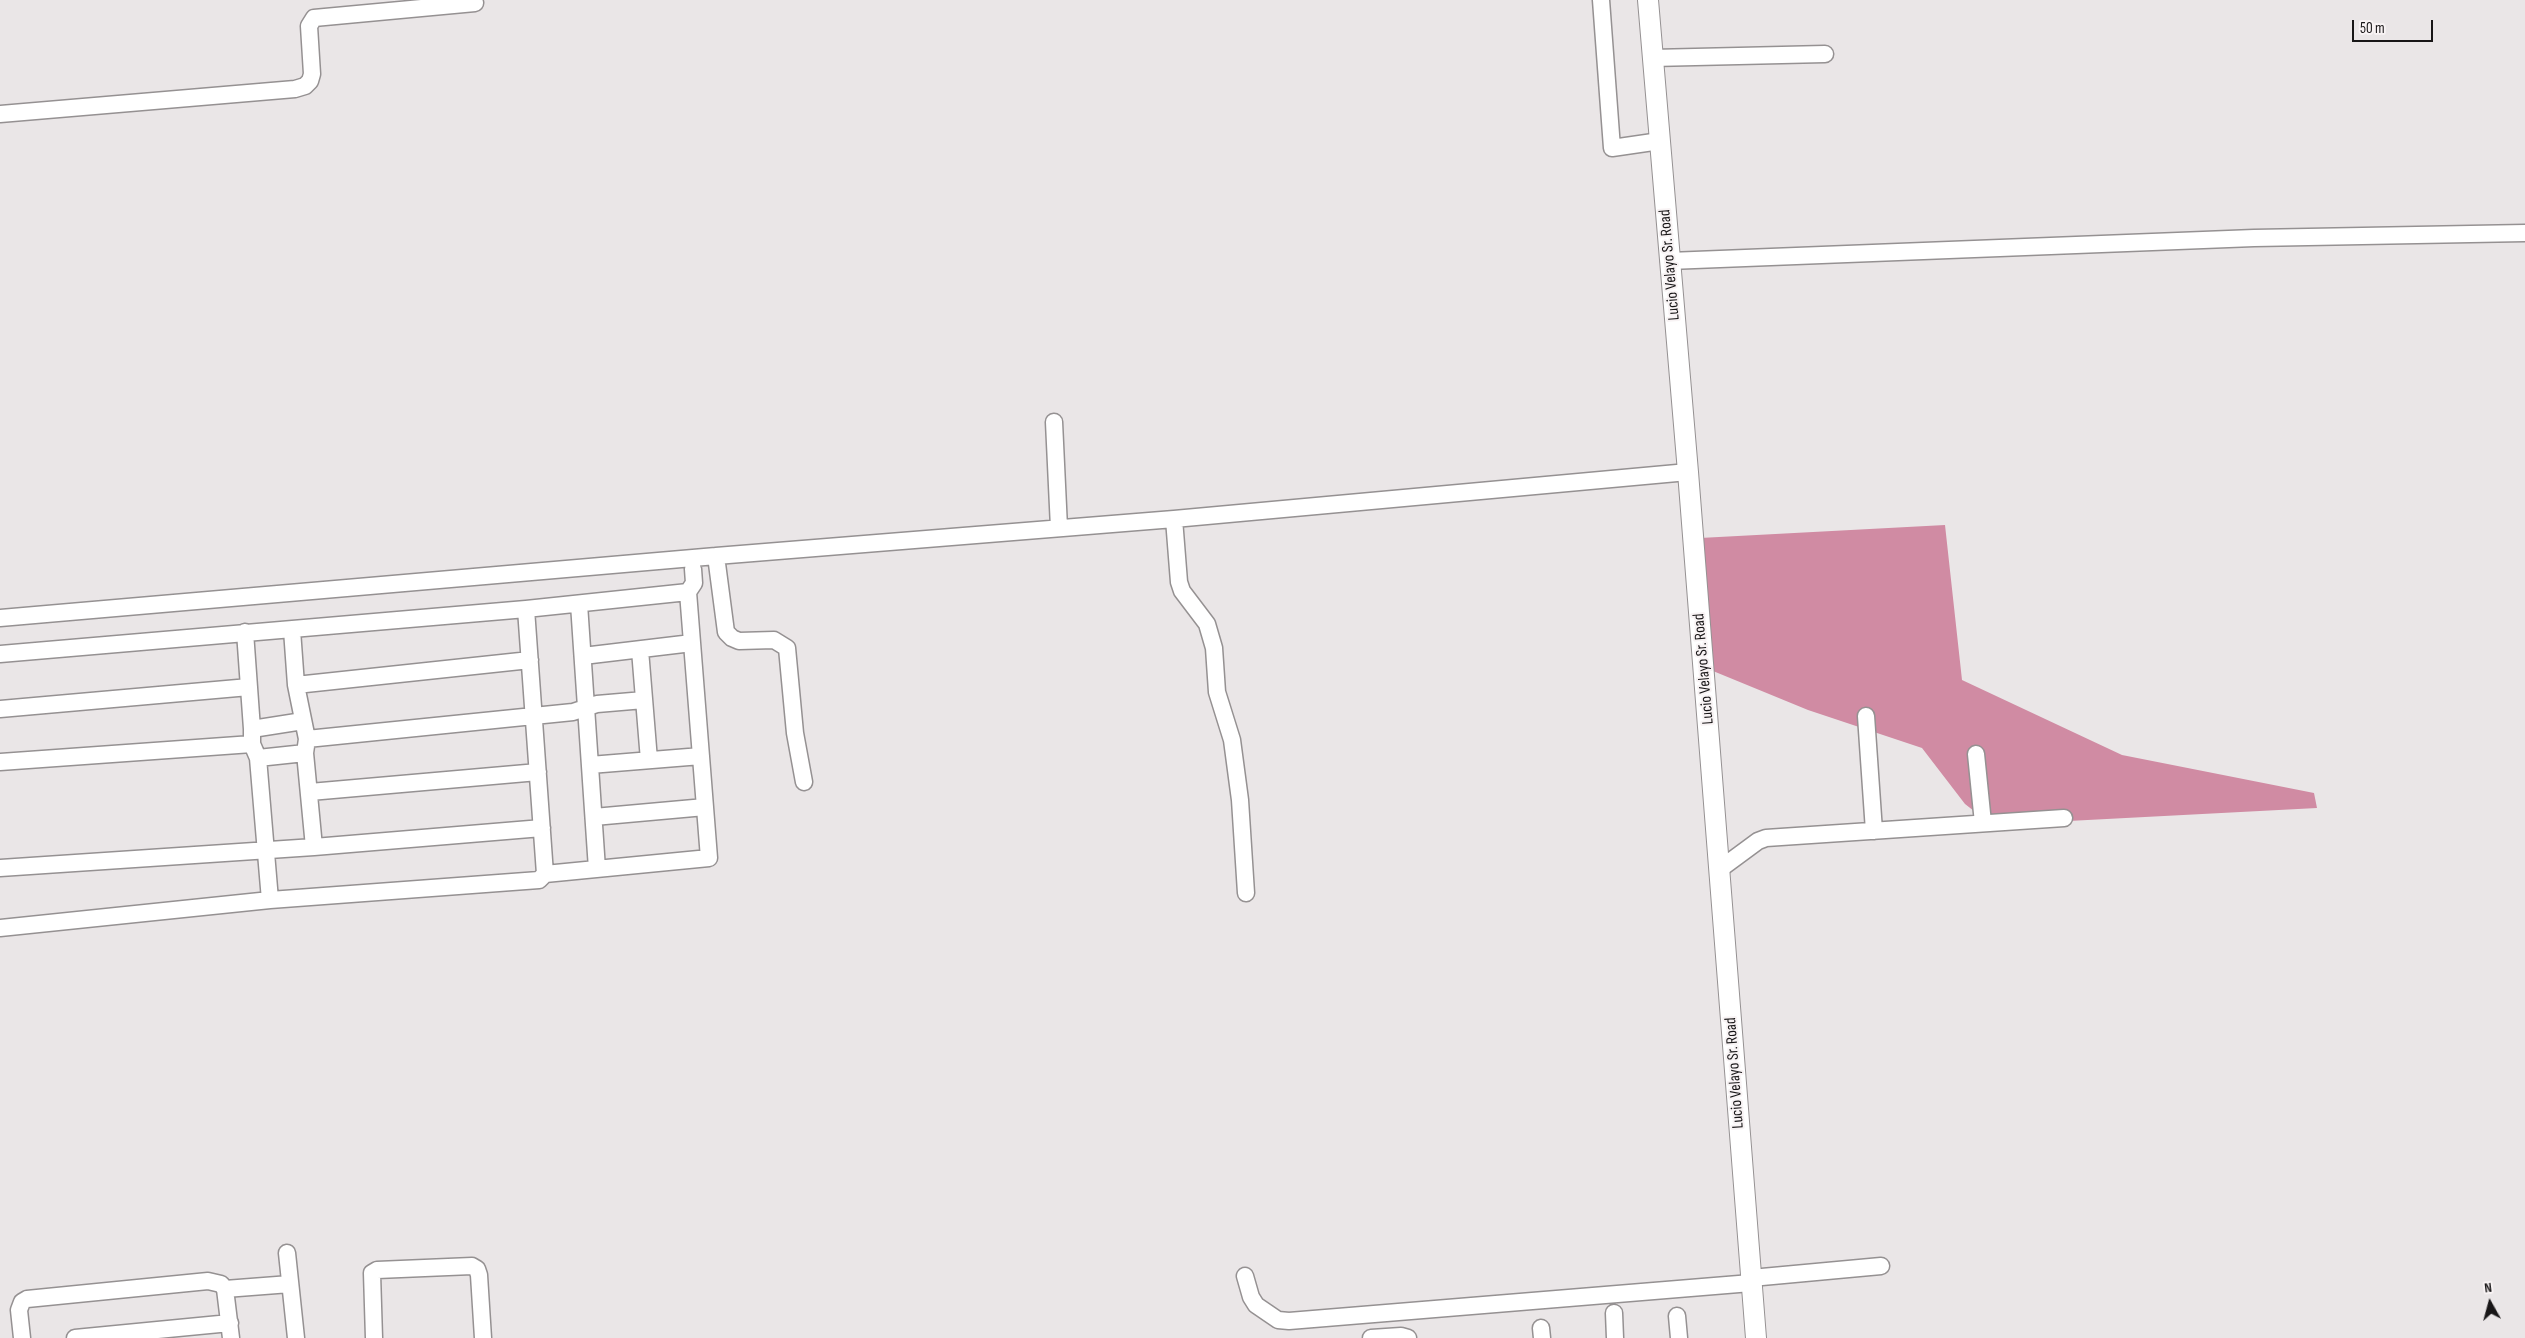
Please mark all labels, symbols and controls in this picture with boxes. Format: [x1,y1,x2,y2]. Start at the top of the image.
scale bar [2355,10,2436,42]
text: 50 m [2360,19,2385,38]
street label: Lucio Velayo Sr. Road [1656,209,1684,321]
street label: Lucio Velayo Sr. Road [1690,613,1718,725]
street label: Lucio Velayo Sr. Road [1722,1017,1748,1129]
north arrow [2465,1278,2515,1328]
text: N [2483,1279,2493,1297]

